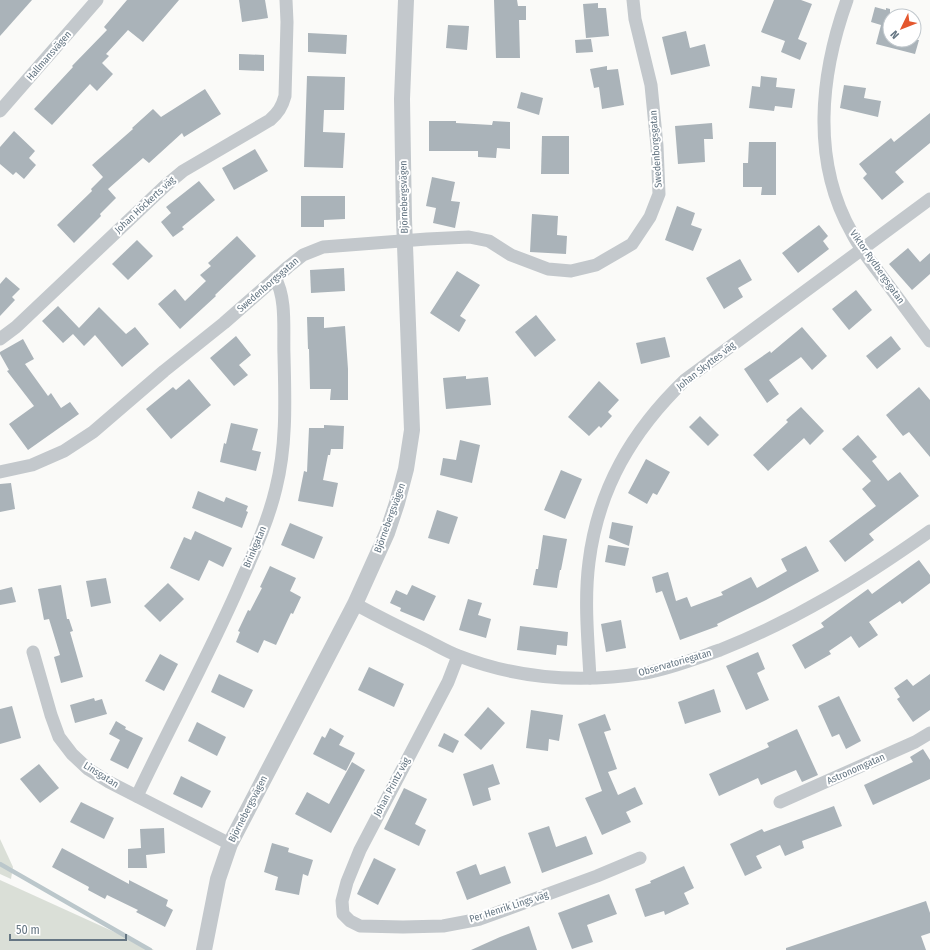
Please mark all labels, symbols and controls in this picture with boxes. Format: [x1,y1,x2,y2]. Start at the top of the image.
north arrow [882,8,922,48]
text: N [888,28,902,41]
street label: Hallmansvägen [24,29,74,83]
street label: Swedenborgsgatan [647,110,665,188]
street label: Björnebergsvägen [397,160,411,234]
street label: Johan Höckerts väg [112,174,178,236]
street label: Viktor Rydbergsgatan [847,228,907,306]
street label: Swedenborgsgatan [235,255,301,315]
street label: Johan Skyttes väg [674,339,738,393]
street label: Björnebergsvägen [372,482,408,554]
street label: Brinkgatan [241,524,269,570]
street label: Observatoriegatan [637,647,713,679]
street label: Astronomgatan [825,751,887,787]
street label: Johan Printz väg [371,755,413,819]
street label: Linsgatan [81,760,121,790]
street label: Björnebergsvägen [226,774,270,844]
street label: Per Henrik Lings väg [468,888,550,925]
scale bar [10,916,126,942]
text: 50 m [16,923,40,937]

